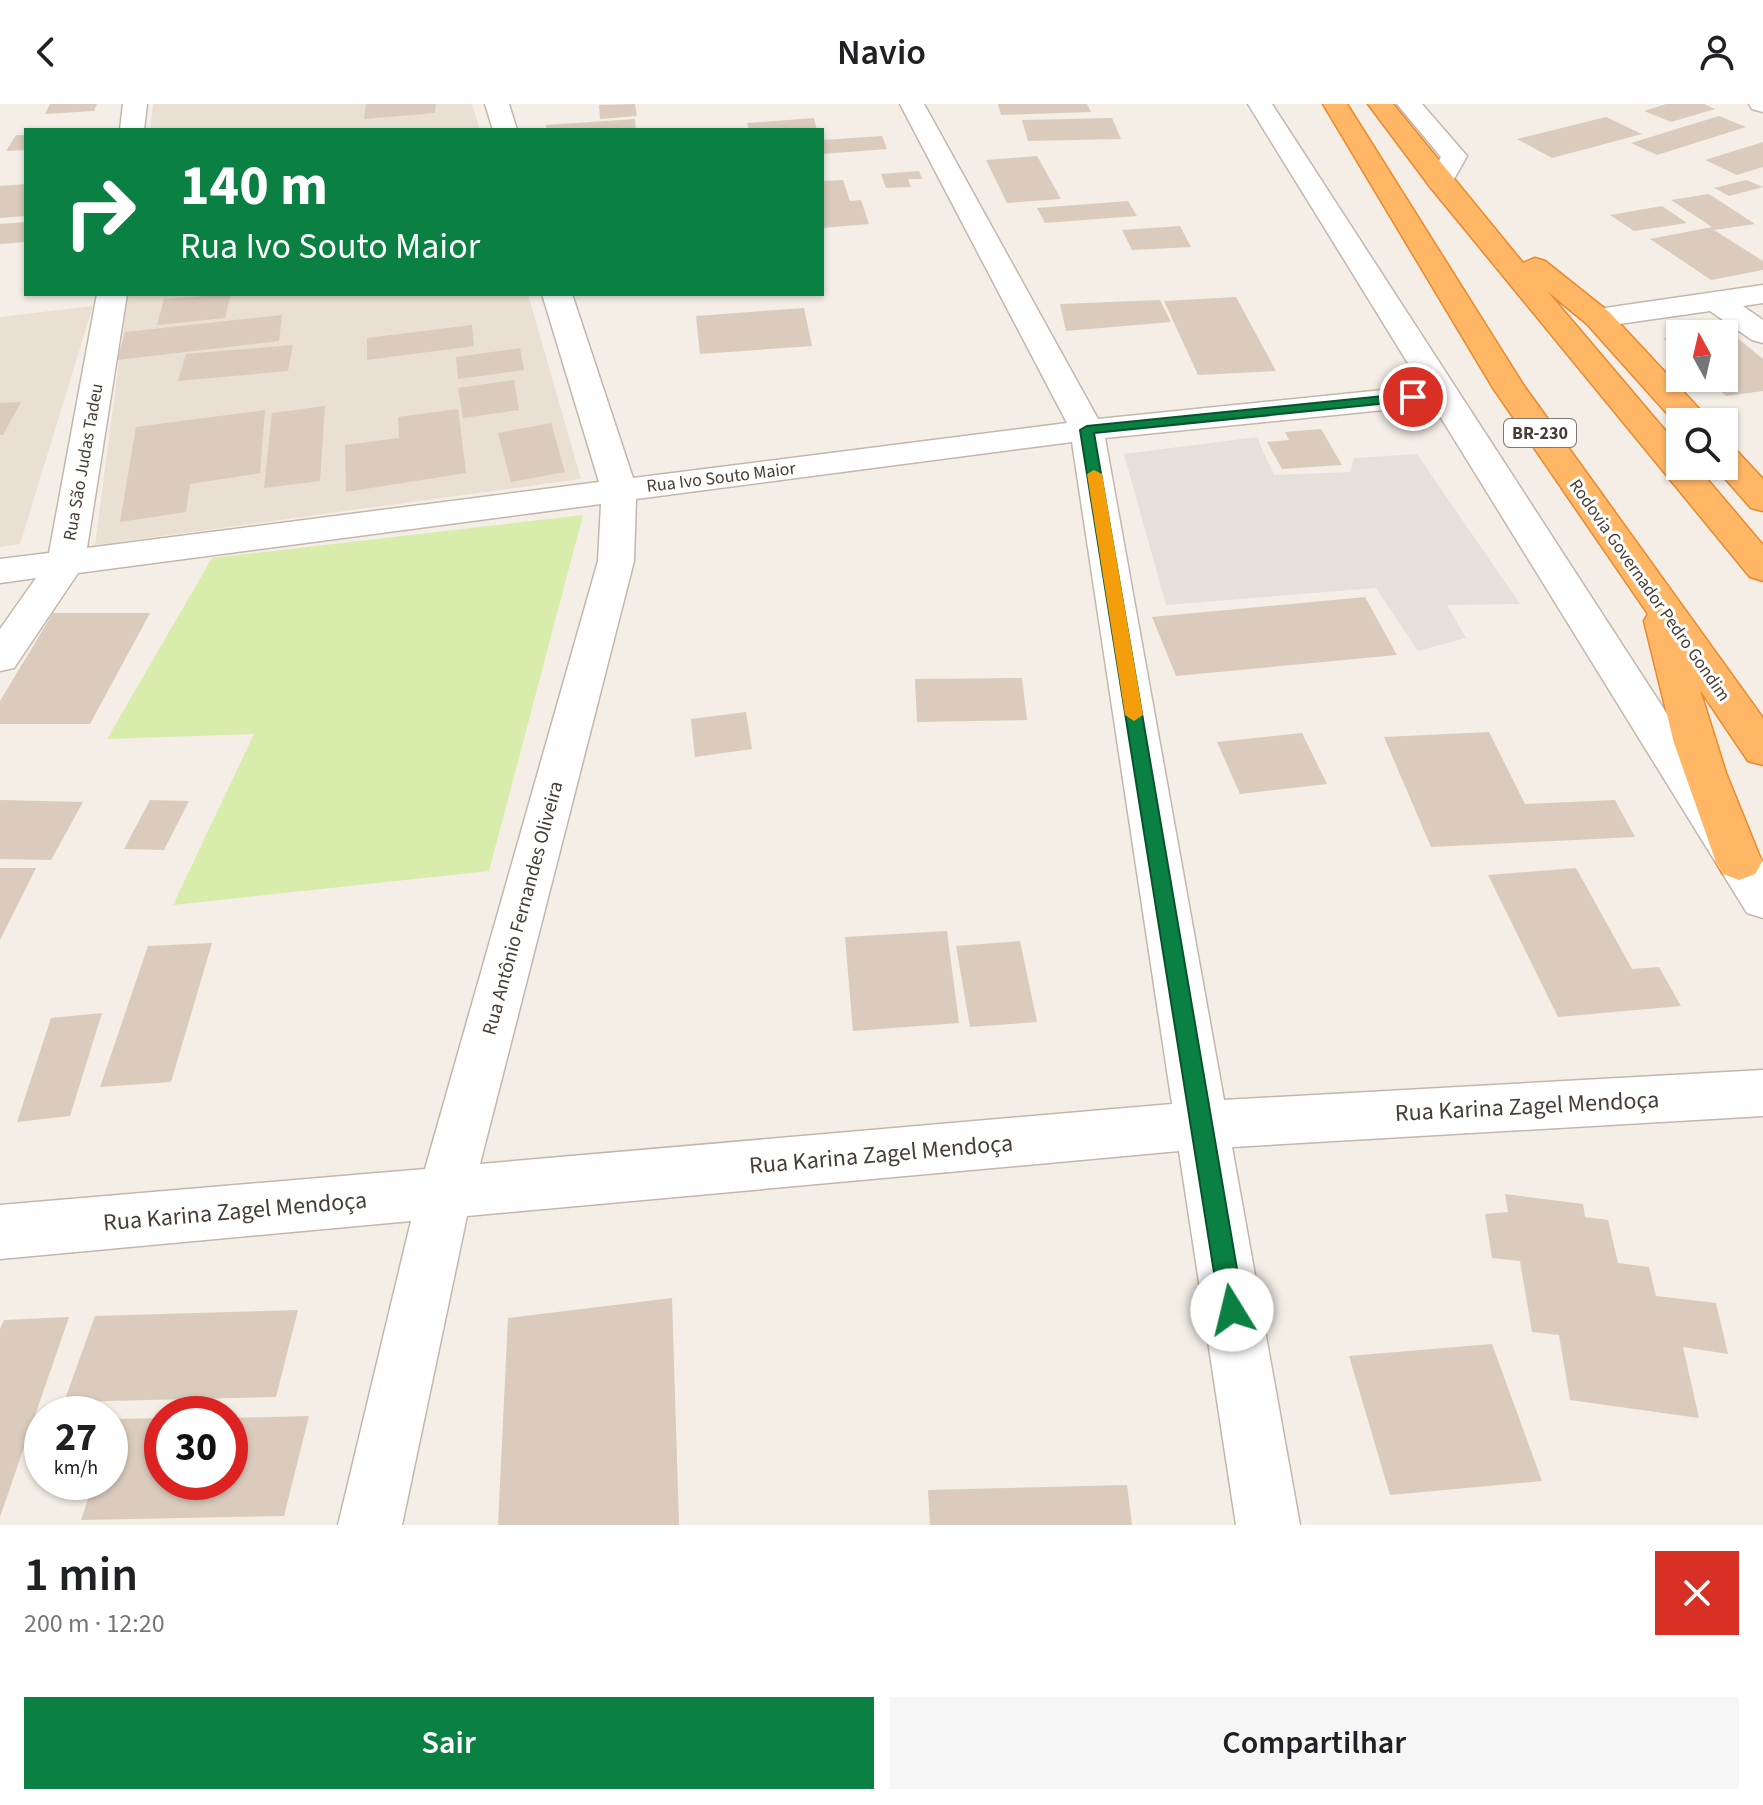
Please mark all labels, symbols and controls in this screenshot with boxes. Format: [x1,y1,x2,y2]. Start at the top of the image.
text: Navio [837,27,926,78]
icon: back [24,30,68,74]
icon: person [1695,30,1739,74]
text: 140 m [180,147,328,226]
icon: right [48,160,152,264]
text: Rua Ivo Souto Maior [180,221,480,272]
north arrow [1666,320,1738,392]
map controls [1666,320,1738,480]
pin [1379,363,1447,431]
icon: arrive [1391,375,1435,419]
street label: Rua São Judas Tadeu [57,381,110,543]
button: search [1666,408,1738,480]
road number: BR-230 [1504,419,1576,447]
street label: Rua Ivo Souto Maior [645,456,798,499]
street label: Rodovia Governador Pedro Gondim [1563,474,1736,706]
street label: Rua Antônio Fernandes Oliveira [476,778,570,1038]
street label: Rua Karina Zagel Mendoça [1394,1082,1660,1131]
street label: Rua Karina Zagel Mendoça [748,1126,1014,1183]
street label: Rua Karina Zagel Mendoça [102,1183,368,1240]
position arrow [1190,1268,1274,1352]
speed limit sign: 30 [144,1396,248,1500]
text: 27 [55,1409,97,1466]
text: km/h [54,1454,98,1482]
text: 1 min [24,1541,138,1609]
button: close [1655,1551,1739,1635]
text: 200 m · 12:20 [24,1605,165,1642]
button: Sair [24,1697,874,1789]
button: Compartilhar [890,1697,1739,1789]

